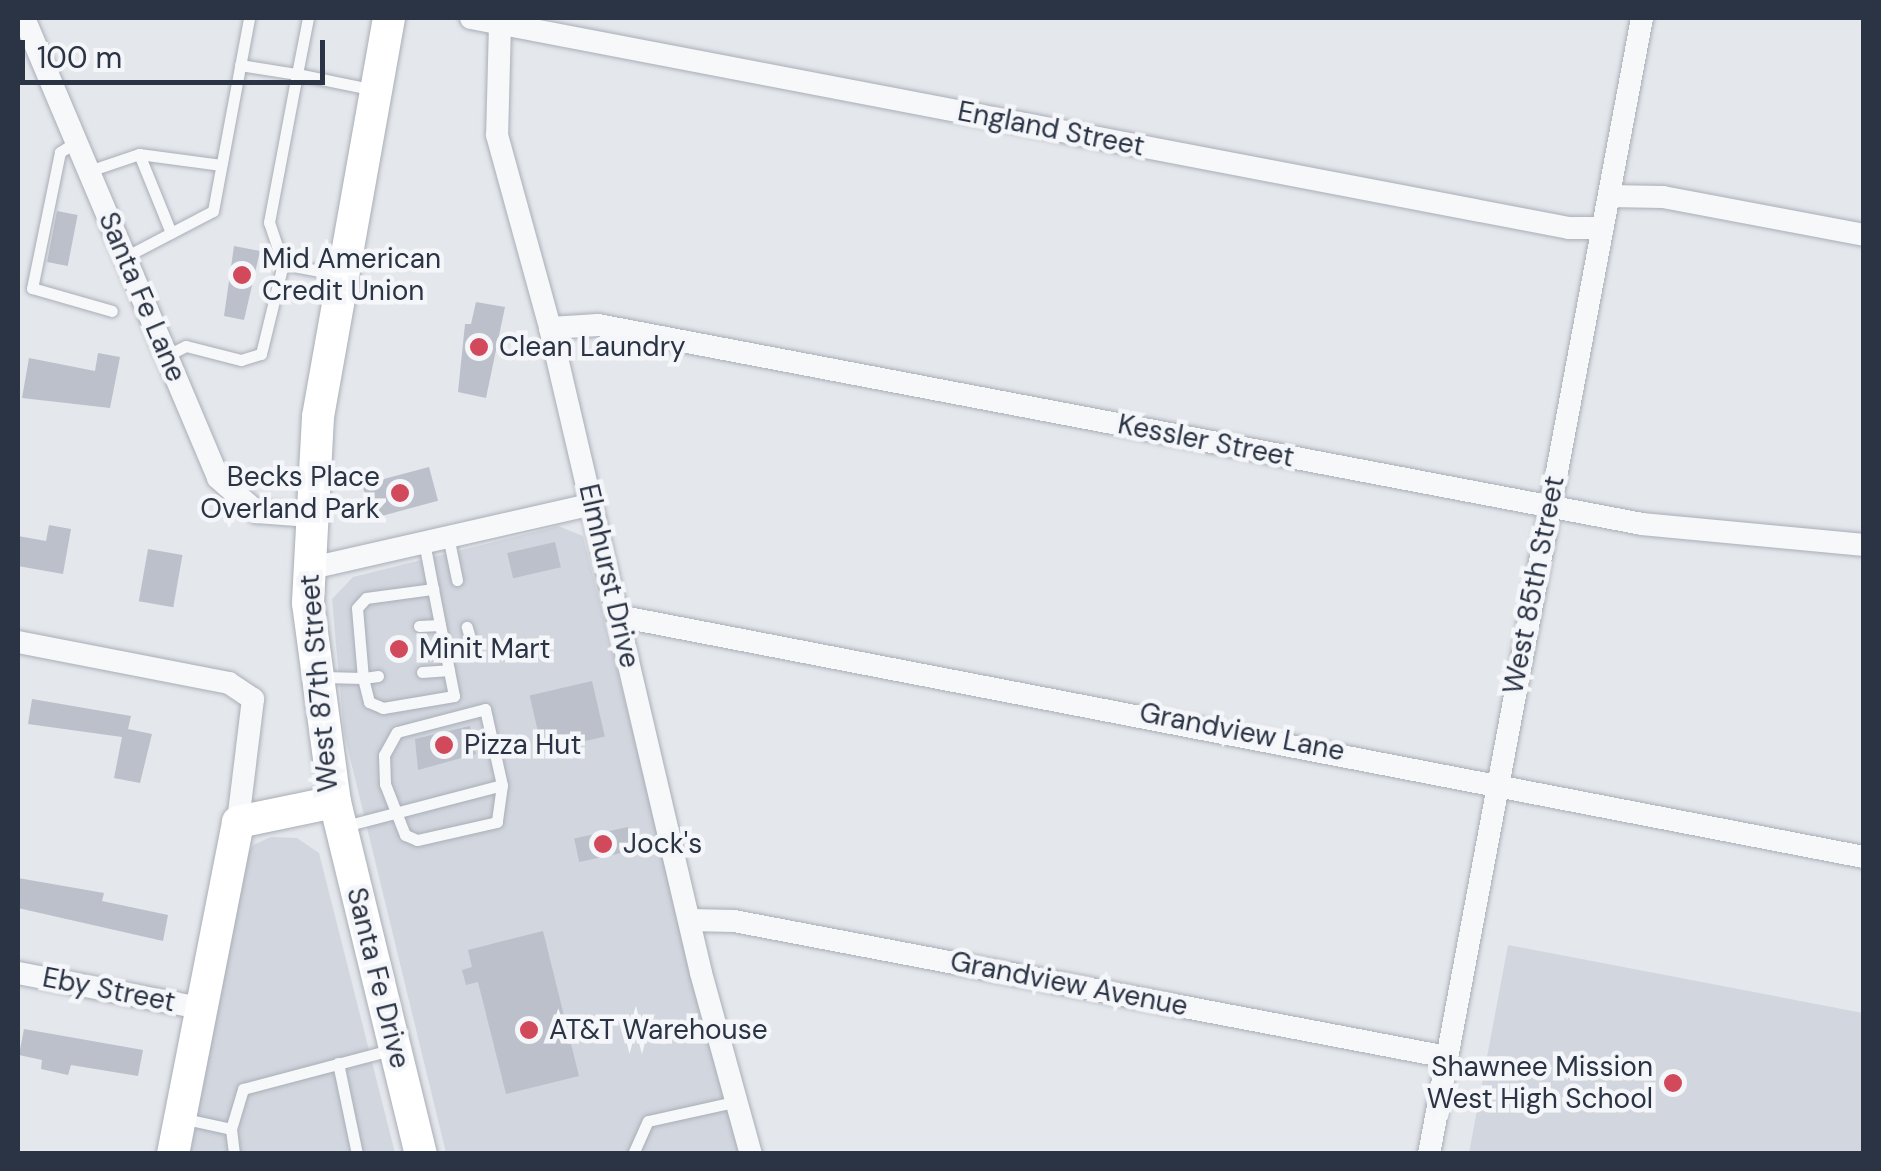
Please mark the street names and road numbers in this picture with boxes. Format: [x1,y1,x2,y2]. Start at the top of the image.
street label: England Street [955,94,1147,164]
street label: Santa Fe Lane [91,207,193,387]
street label: Kessler Street [1115,407,1297,475]
street label: West 85th Street [1496,473,1572,697]
street label: Elmhurst Drive [572,481,646,671]
street label: West 87th Street [293,573,345,793]
street label: Grandview Lane [1137,696,1347,768]
street label: Santa Fe Drive [339,884,417,1072]
street label: Grandview Avenue [947,944,1191,1024]
street label: Eby Street [40,961,178,1019]

